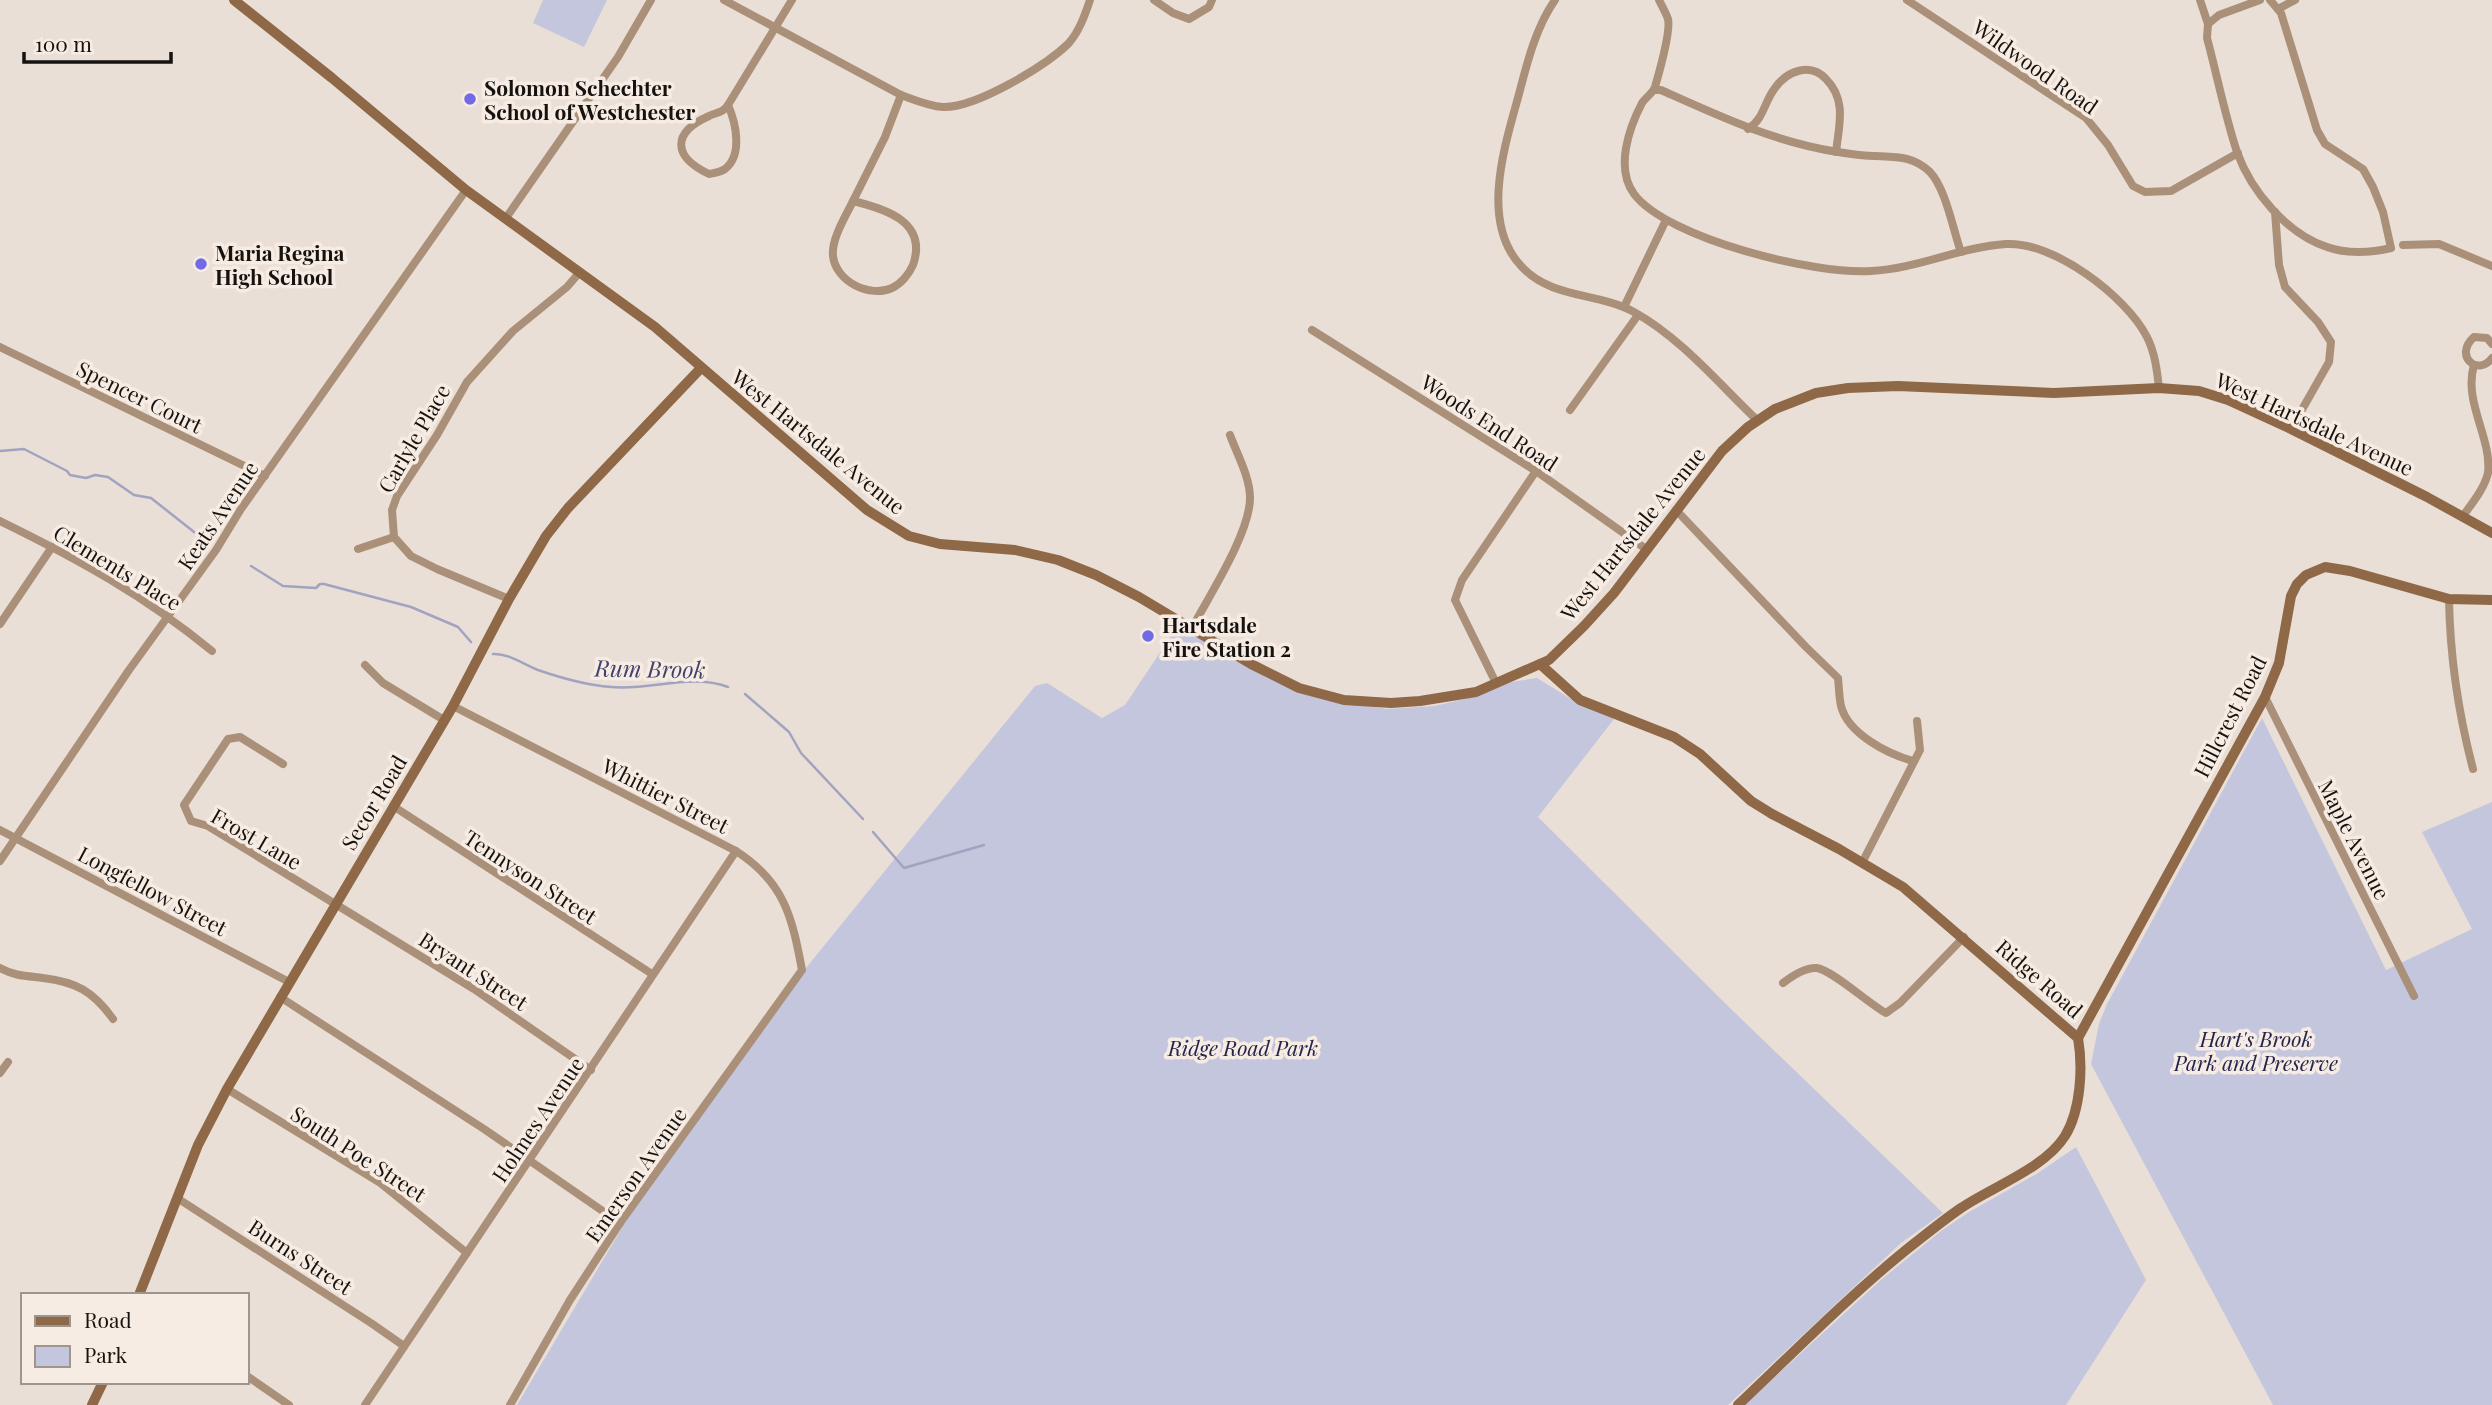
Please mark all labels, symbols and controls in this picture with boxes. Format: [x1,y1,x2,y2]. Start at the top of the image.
street label: Wildwood Road [1967,12,2104,120]
scale bar [24,21,172,65]
text: 100 m [35,29,92,57]
place label: Solomon Schechter School of Westchester [484,73,695,125]
marker: Solomon Schechter School of Westchester [462,91,478,107]
place label: Maria Regina High School [215,238,345,290]
marker: Maria Regina High School [193,256,209,272]
street label: Spencer Court [72,353,208,439]
street label: West Hartsdale Avenue [726,362,911,520]
street label: West Hartsdale Avenue [2211,364,2418,481]
street label: Woods End Road [1415,367,1564,477]
street label: Carlyle Place [371,379,455,497]
street label: West Hartsdale Avenue [1553,441,1711,626]
street label: Keats Avenue [170,455,264,575]
street label: Clements Place [49,518,187,616]
place label: Hartsdale Fire Station 2 [1162,610,1291,662]
marker: Hartsdale Fire Station 2 [1140,628,1156,644]
street label: Hillcrest Road [2186,650,2272,782]
water label: Rum Brook [593,652,706,684]
street label: Secor Road [334,750,412,854]
street label: Whittier Street [597,751,735,839]
street label: Maple Avenue [2313,774,2397,904]
street label: Frost Lane [207,801,307,875]
street label: Tennyson Street [459,823,603,930]
street label: Longfellow Street [74,839,233,941]
street label: Bryant Street [414,924,534,1016]
street label: Ridge Road [1991,933,2089,1023]
park label: Hart's Brook Park and Preserve [2173,1024,2338,1076]
park label: Ridge Road Park [1167,1033,1318,1061]
street label: Holmes Avenue [485,1051,589,1187]
street label: South Poe Street [286,1099,432,1207]
street label: Emerson Avenue [578,1101,692,1247]
street label: Burns Street [244,1212,359,1300]
legend [21,1293,248,1384]
text: Road [84,1305,132,1333]
text: Park [84,1340,128,1368]

